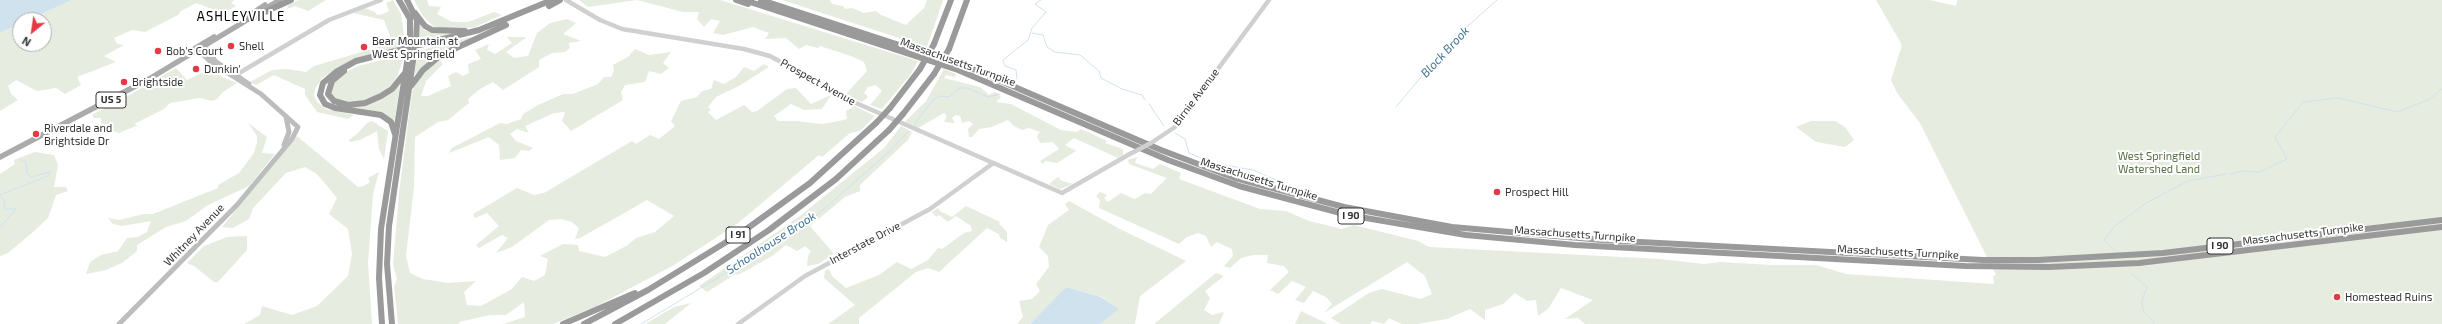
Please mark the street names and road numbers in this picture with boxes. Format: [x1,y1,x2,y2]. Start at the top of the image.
street label: Massachusetts Turnpike [899,35,1017,89]
street label: Prospect Avenue [778,56,858,108]
street label: Birnie Avenue [1170,66,1222,128]
road number: US 5 [96,92,126,108]
street label: Massachusetts Turnpike [1199,155,1319,203]
street label: Whitney Avenue [161,201,227,269]
road number: I 90 [1338,208,1364,224]
street label: Interstate Drive [827,219,903,267]
street label: Massachusetts Turnpike [2242,220,2364,248]
street label: Massachusetts Turnpike [1514,223,1636,245]
road number: I 91 [726,227,750,243]
road number: I 90 [2207,238,2233,254]
street label: Massachusetts Turnpike [1837,242,1959,262]

